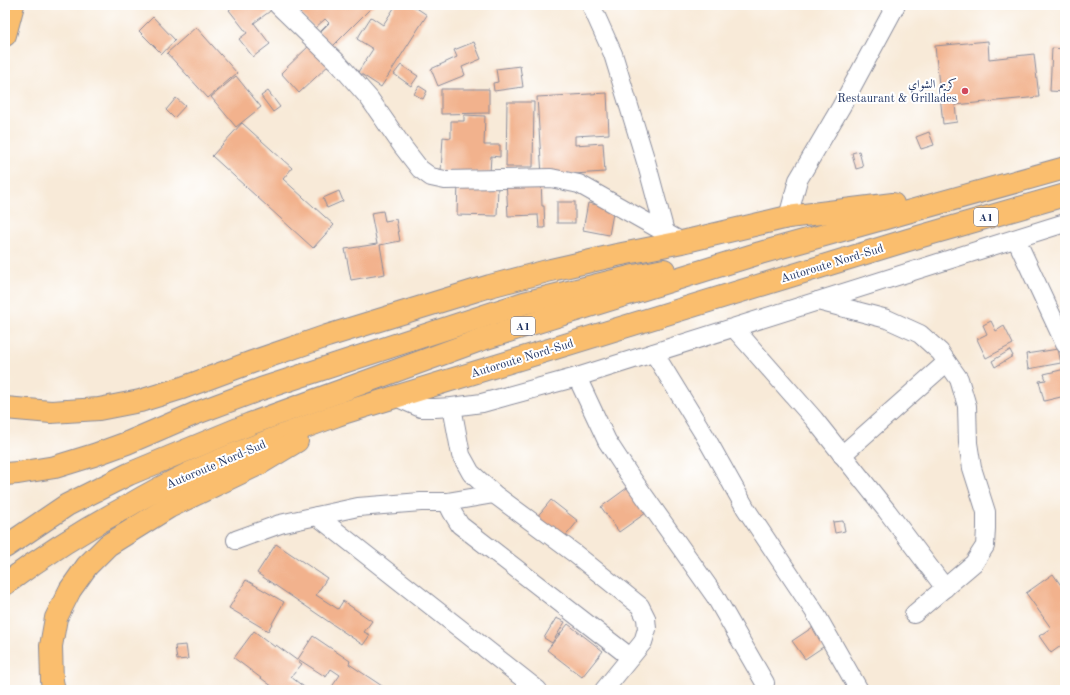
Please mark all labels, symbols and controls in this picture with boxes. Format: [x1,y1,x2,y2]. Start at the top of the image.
place label: كريم الشواي Restaurant & Grillades [837,77,957,105]
marker: كريم الشواي Restaurant & Grillades [960,86,970,96]
road number: A1 [974,208,998,226]
street label: Autoroute Nord-Sud [779,243,885,285]
road number: A1 [511,317,535,335]
street label: Autoroute Nord-Sud [469,338,575,380]
street label: Autoroute Nord-Sud [165,438,268,491]

